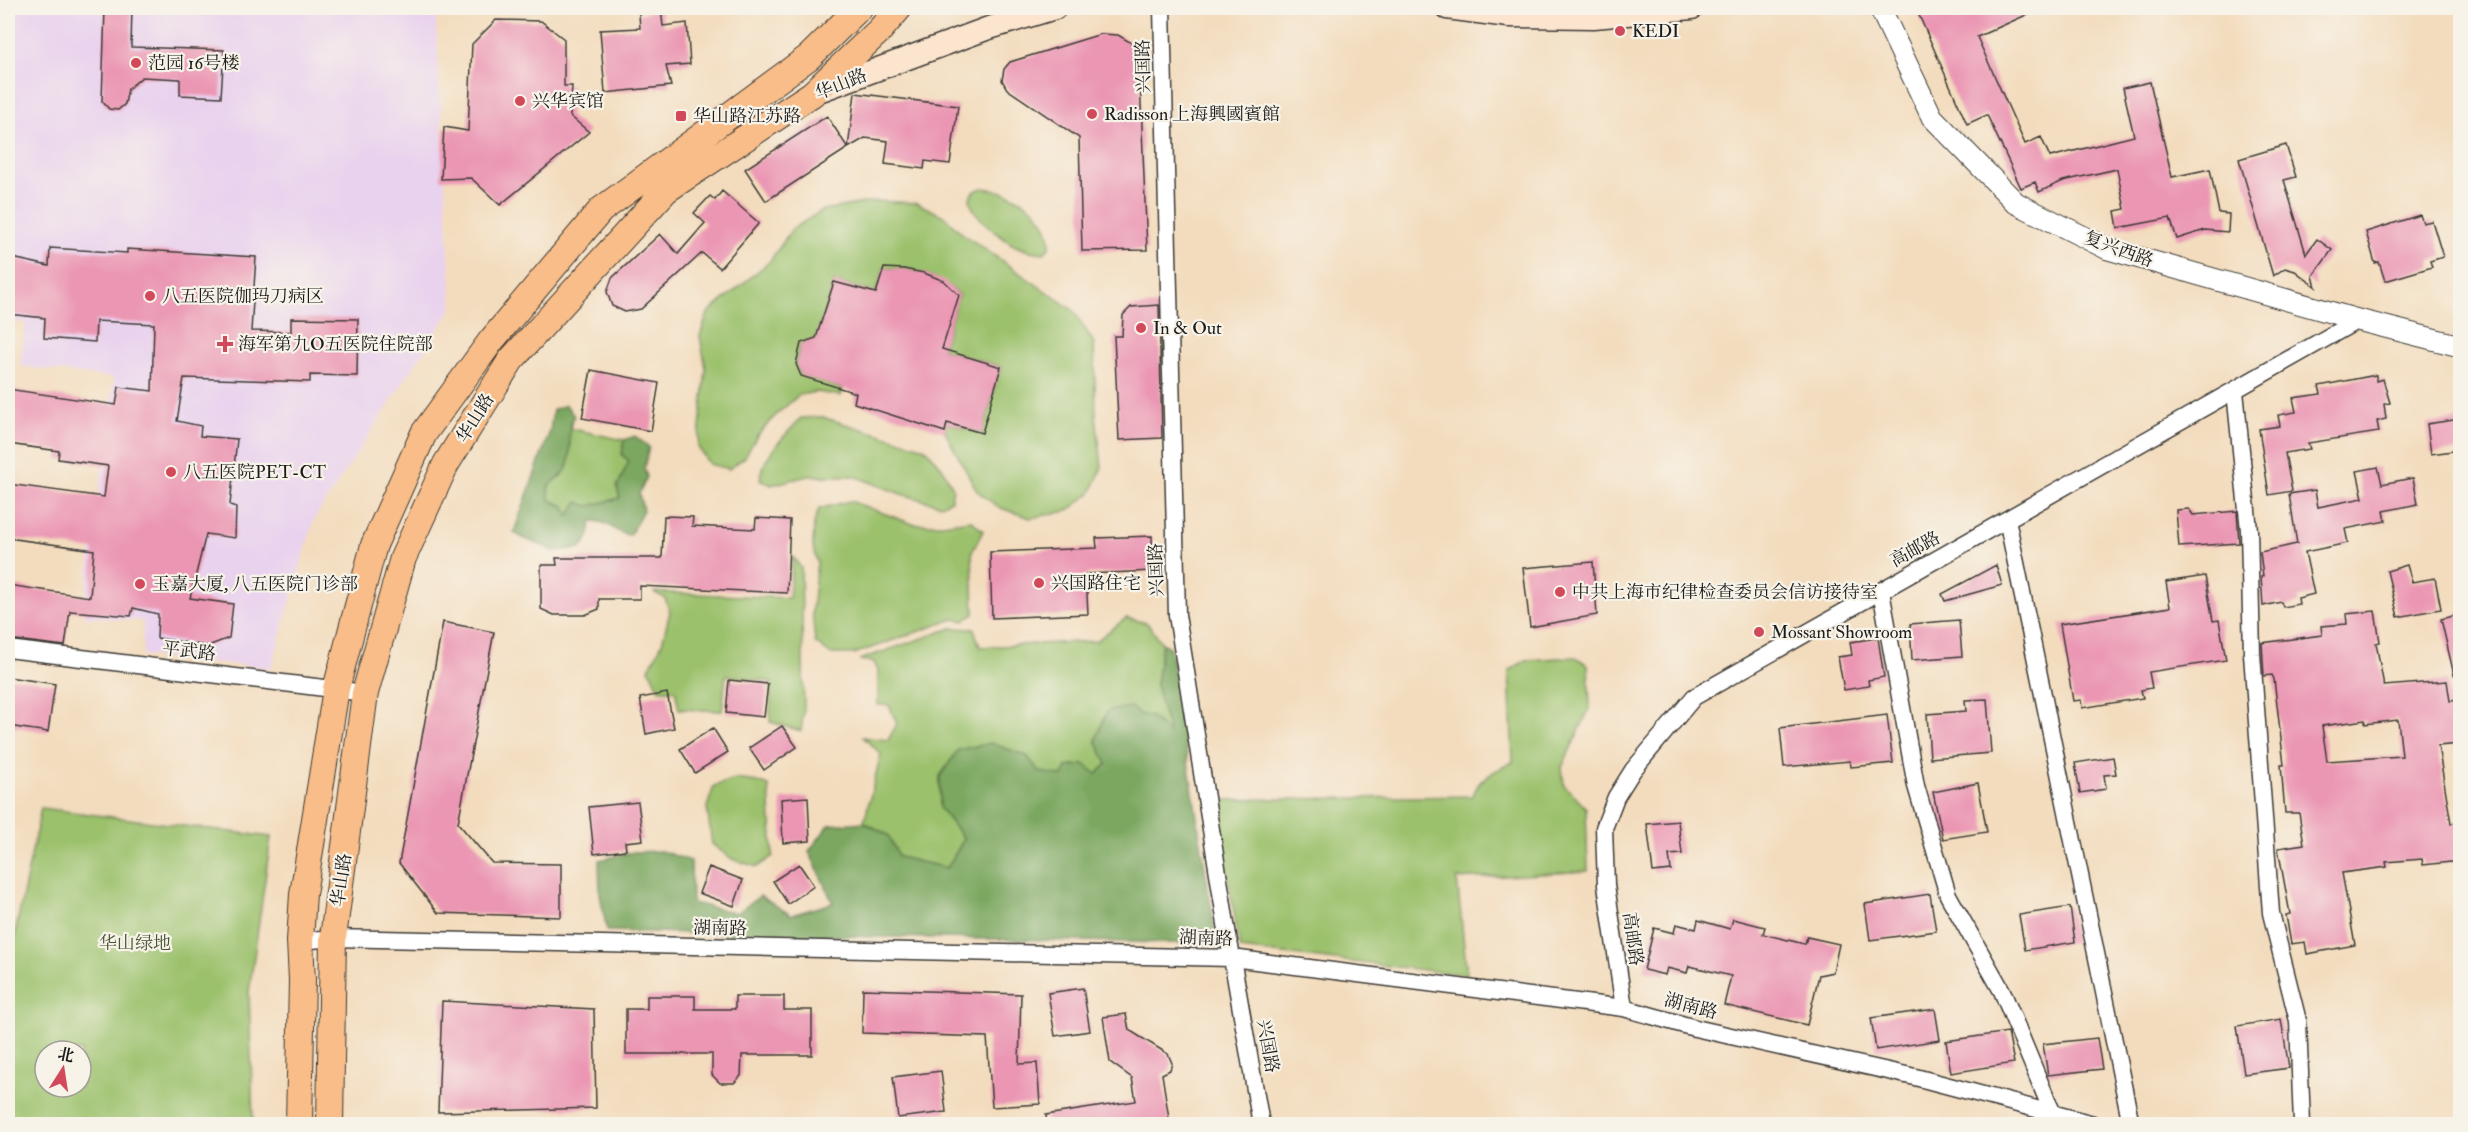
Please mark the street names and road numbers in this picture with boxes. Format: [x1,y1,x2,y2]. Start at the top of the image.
street label: 兴国路 [1132,39,1155,93]
street label: 华山路 [812,64,871,105]
street label: 复兴西路 [2081,226,2157,273]
street label: 华山路 [451,389,499,447]
street label: 高邮路 [1886,526,1944,573]
street label: 兴国路 [1144,543,1169,597]
street label: 平武路 [161,637,217,666]
street label: 华山路 [326,852,357,908]
street label: 高邮路 [1617,911,1648,967]
street label: 湖南路 [693,917,747,940]
street label: 湖南路 [1179,926,1233,951]
street label: 湖南路 [1662,988,1720,1025]
street label: 兴国路 [1251,1018,1284,1075]

